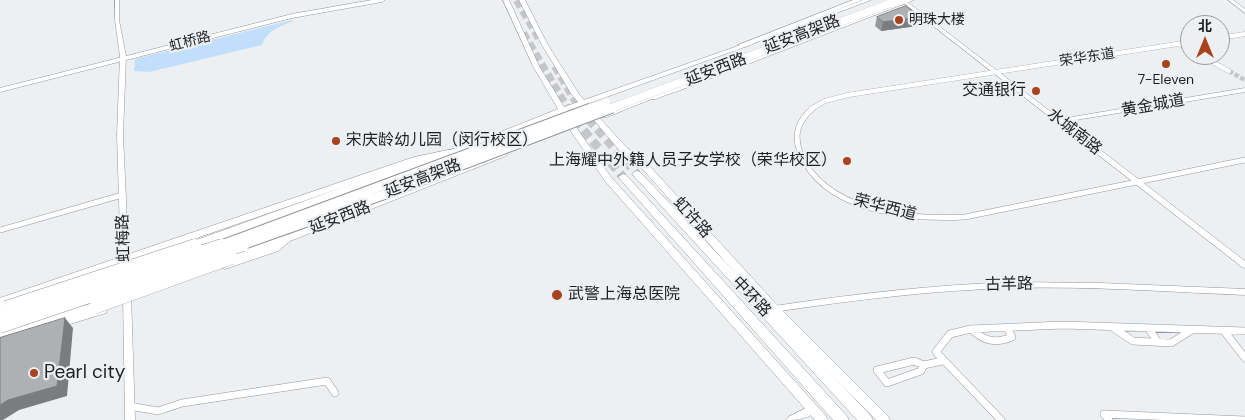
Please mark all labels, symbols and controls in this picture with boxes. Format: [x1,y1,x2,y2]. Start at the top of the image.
street label: 延安高架路 [761,12,843,58]
place label: 明珠大楼 [909,12,965,28]
marker: 明珠大楼 [893,14,905,26]
north arrow [1180,15,1230,65]
text: 北 [1198,17,1212,35]
street label: 虹桥路 [168,28,212,56]
street label: 荣华东道 [1058,45,1116,71]
street label: 延安西路 [683,50,749,90]
marker: 7-Eleven [1160,58,1172,70]
place label: 7-Eleven [1138,72,1194,88]
place label: 交通银行 [962,81,1026,101]
marker: 交通银行 [1030,85,1042,97]
street label: 黄金城道 [1120,91,1186,121]
street label: 水城南路 [1043,105,1105,159]
place label: 宋庆龄幼儿园（闵行校区） [346,131,538,151]
marker: 宋庆龄幼儿园（闵行校区） [330,135,342,147]
place label: 上海耀中外籍人员子女学校（荣华校区） [549,151,837,171]
marker: 上海耀中外籍人员子女学校（荣华校区） [841,155,853,167]
street label: 延安高架路 [382,156,464,202]
street label: 荣华西道 [852,191,918,225]
street label: 虹许路 [669,194,715,242]
street label: 延安西路 [307,198,373,238]
street label: 虹梅路 [114,214,134,262]
street label: 中环路 [728,273,774,321]
street label: 古羊路 [985,275,1033,295]
place label: 武警上海总医院 [568,285,680,305]
marker: 武警上海总医院 [550,288,564,302]
place label: Pearl city [44,362,125,384]
marker: Pearl city [28,367,40,379]

